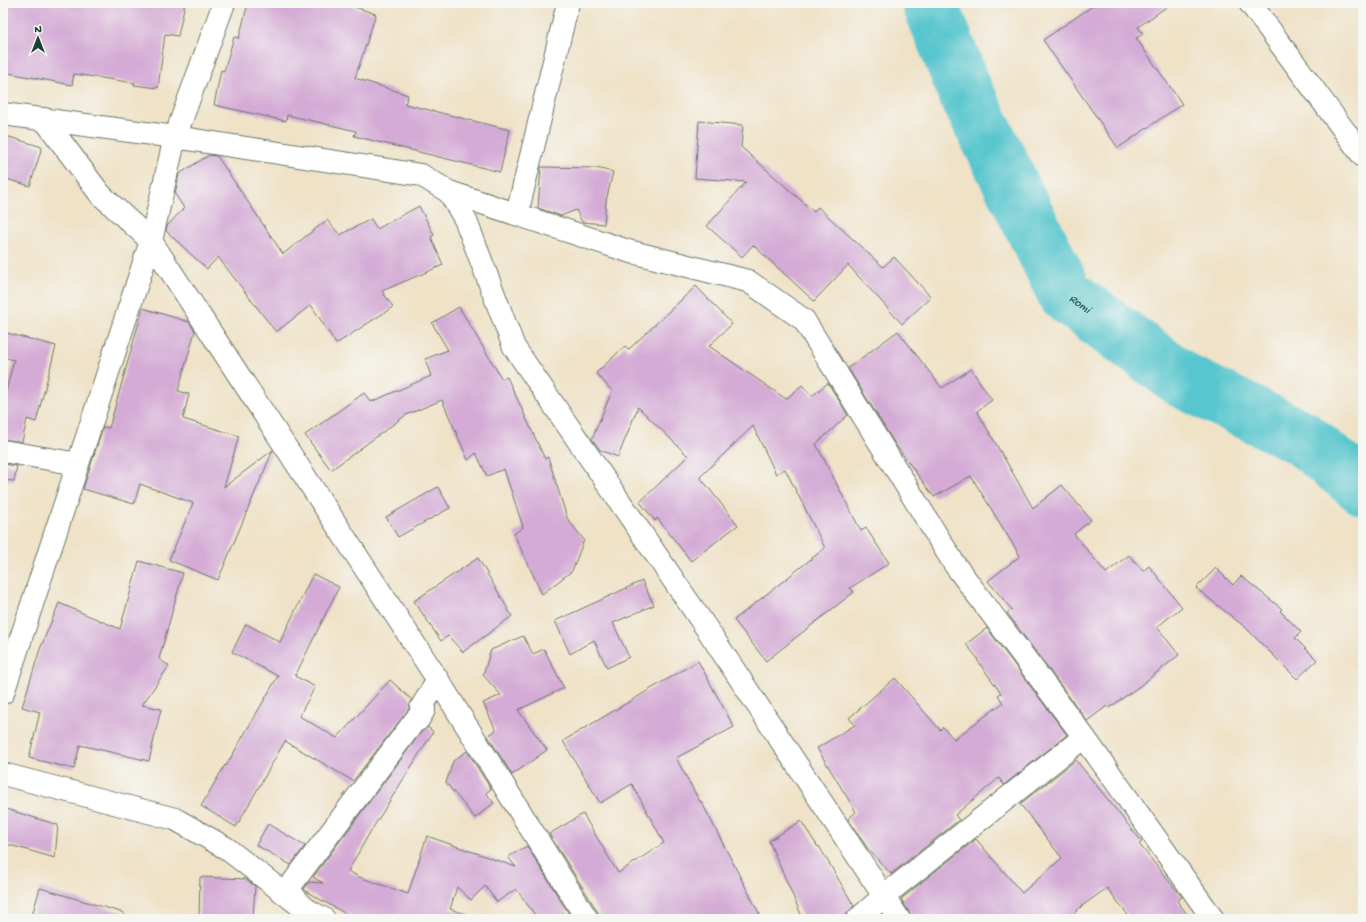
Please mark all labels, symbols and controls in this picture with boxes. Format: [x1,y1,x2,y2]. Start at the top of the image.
north arrow [18,18,58,58]
text: N [34,24,42,36]
water label: Romi [1066,292,1094,318]

